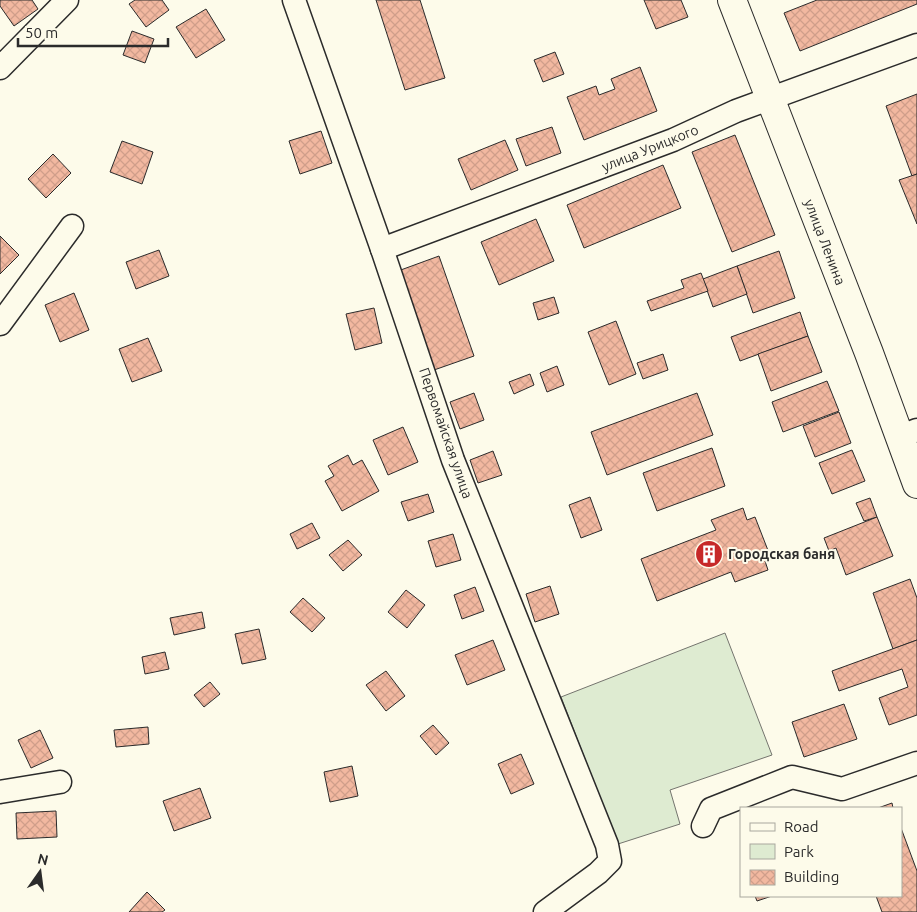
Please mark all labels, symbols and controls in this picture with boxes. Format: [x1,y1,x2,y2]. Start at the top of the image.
scale bar [18,15,168,47]
text: 50 m [25,24,58,41]
street label: улица Урицкого [599,121,701,175]
street label: улица Ленина [801,197,849,287]
street label: Первомайская улица [416,366,476,500]
building icon: Городская баня [694,539,724,569]
place label: Городская баня [728,546,835,562]
legend [740,807,902,897]
text: Road [784,818,819,835]
text: Park [784,843,814,860]
north arrow [15,847,65,897]
text: N [36,850,50,868]
text: Building [784,868,839,885]

